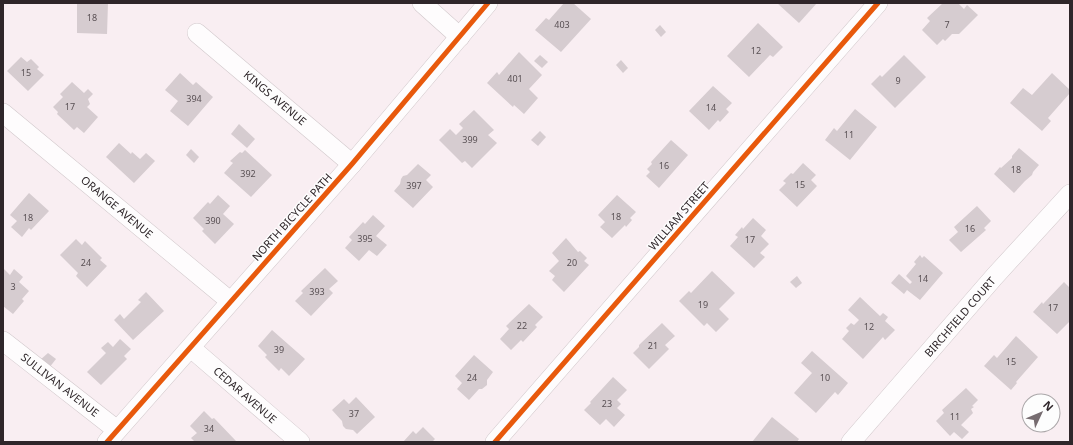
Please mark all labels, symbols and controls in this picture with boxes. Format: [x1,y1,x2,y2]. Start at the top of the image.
house number: 18 [87,11,97,24]
house number: 403 [554,18,570,31]
house number: 7 [944,18,950,31]
house number: 12 [751,44,761,57]
house number: 15 [21,66,31,79]
street label: KINGS AVENUE [241,67,310,128]
house number: 401 [507,72,523,85]
house number: 9 [895,74,901,87]
house number: 394 [186,92,202,105]
house number: 17 [65,100,75,113]
house number: 14 [706,101,716,114]
house number: 11 [844,128,854,141]
house number: 399 [462,133,478,146]
house number: 16 [659,159,669,172]
house number: 18 [1011,163,1021,176]
house number: 392 [240,167,256,180]
street label: NORTH BICYCLE PATH [248,170,335,264]
street label: ORANGE AVENUE [78,172,156,241]
street label: WILLIAM STREET [645,178,713,253]
house number: 15 [795,178,805,191]
house number: 397 [406,179,422,192]
house number: 18 [611,210,621,223]
house number: 18 [23,211,33,224]
house number: 390 [205,214,221,227]
house number: 16 [965,222,975,235]
house number: 395 [357,232,373,245]
house number: 17 [745,233,755,246]
house number: 24 [81,256,91,269]
house number: 20 [567,256,577,269]
house number: 14 [918,272,928,285]
street label: BIRCHFIELD COURT [921,274,999,360]
house number: 3 [10,280,16,293]
house number: 393 [309,285,325,298]
house number: 19 [698,298,708,311]
house number: 17 [1048,301,1058,314]
house number: 22 [517,319,527,332]
house number: 12 [864,320,874,333]
house number: 21 [648,339,658,352]
house number: 39 [274,343,284,356]
street label: SULLIVAN AVENUE [18,349,103,420]
house number: 15 [1006,355,1016,368]
street label: CEDAR AVENUE [210,363,280,426]
house number: 24 [467,371,477,384]
house number: 10 [820,371,830,384]
north arrow [1021,393,1061,433]
house number: 23 [602,397,612,410]
text: N [1040,397,1057,414]
house number: 37 [349,407,359,420]
house number: 11 [950,410,960,423]
house number: 34 [204,422,214,435]

